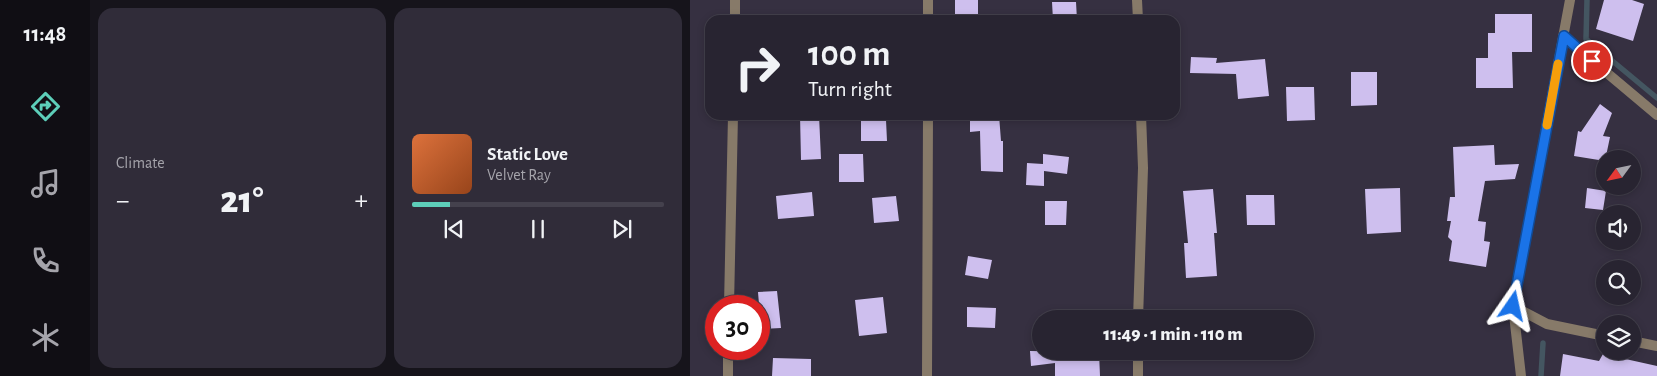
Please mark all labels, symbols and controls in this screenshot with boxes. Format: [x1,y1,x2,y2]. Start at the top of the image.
text: 11:48 [24,23,66,45]
icon: right [725,35,790,100]
text: 100 m [808,37,891,72]
pin [1571,40,1613,82]
icon: arrive [1578,47,1606,75]
text: Turn right [808,78,892,100]
icon: directions [28,89,63,124]
text: Static Love [487,145,568,164]
north arrow [1596,150,1641,195]
map controls [1596,150,1641,360]
text: Climate [116,155,165,171]
icon: music [28,166,63,201]
text: Velvet Ray [487,167,551,183]
text: 21° [220,182,264,220]
text: − [116,187,129,215]
text: + [355,187,368,215]
button: sound [1596,205,1641,250]
icon: previous [440,215,468,243]
icon: pause [524,215,552,243]
icon: next [608,215,636,243]
icon: phone [28,243,63,278]
button: search [1596,260,1641,305]
position arrow [1486,279,1538,331]
speed limit sign: 30 [705,295,770,360]
button: layers [1596,315,1641,360]
icon: climate [28,320,63,355]
text: 11:49 · 1 min · 110 m [1103,325,1243,344]

